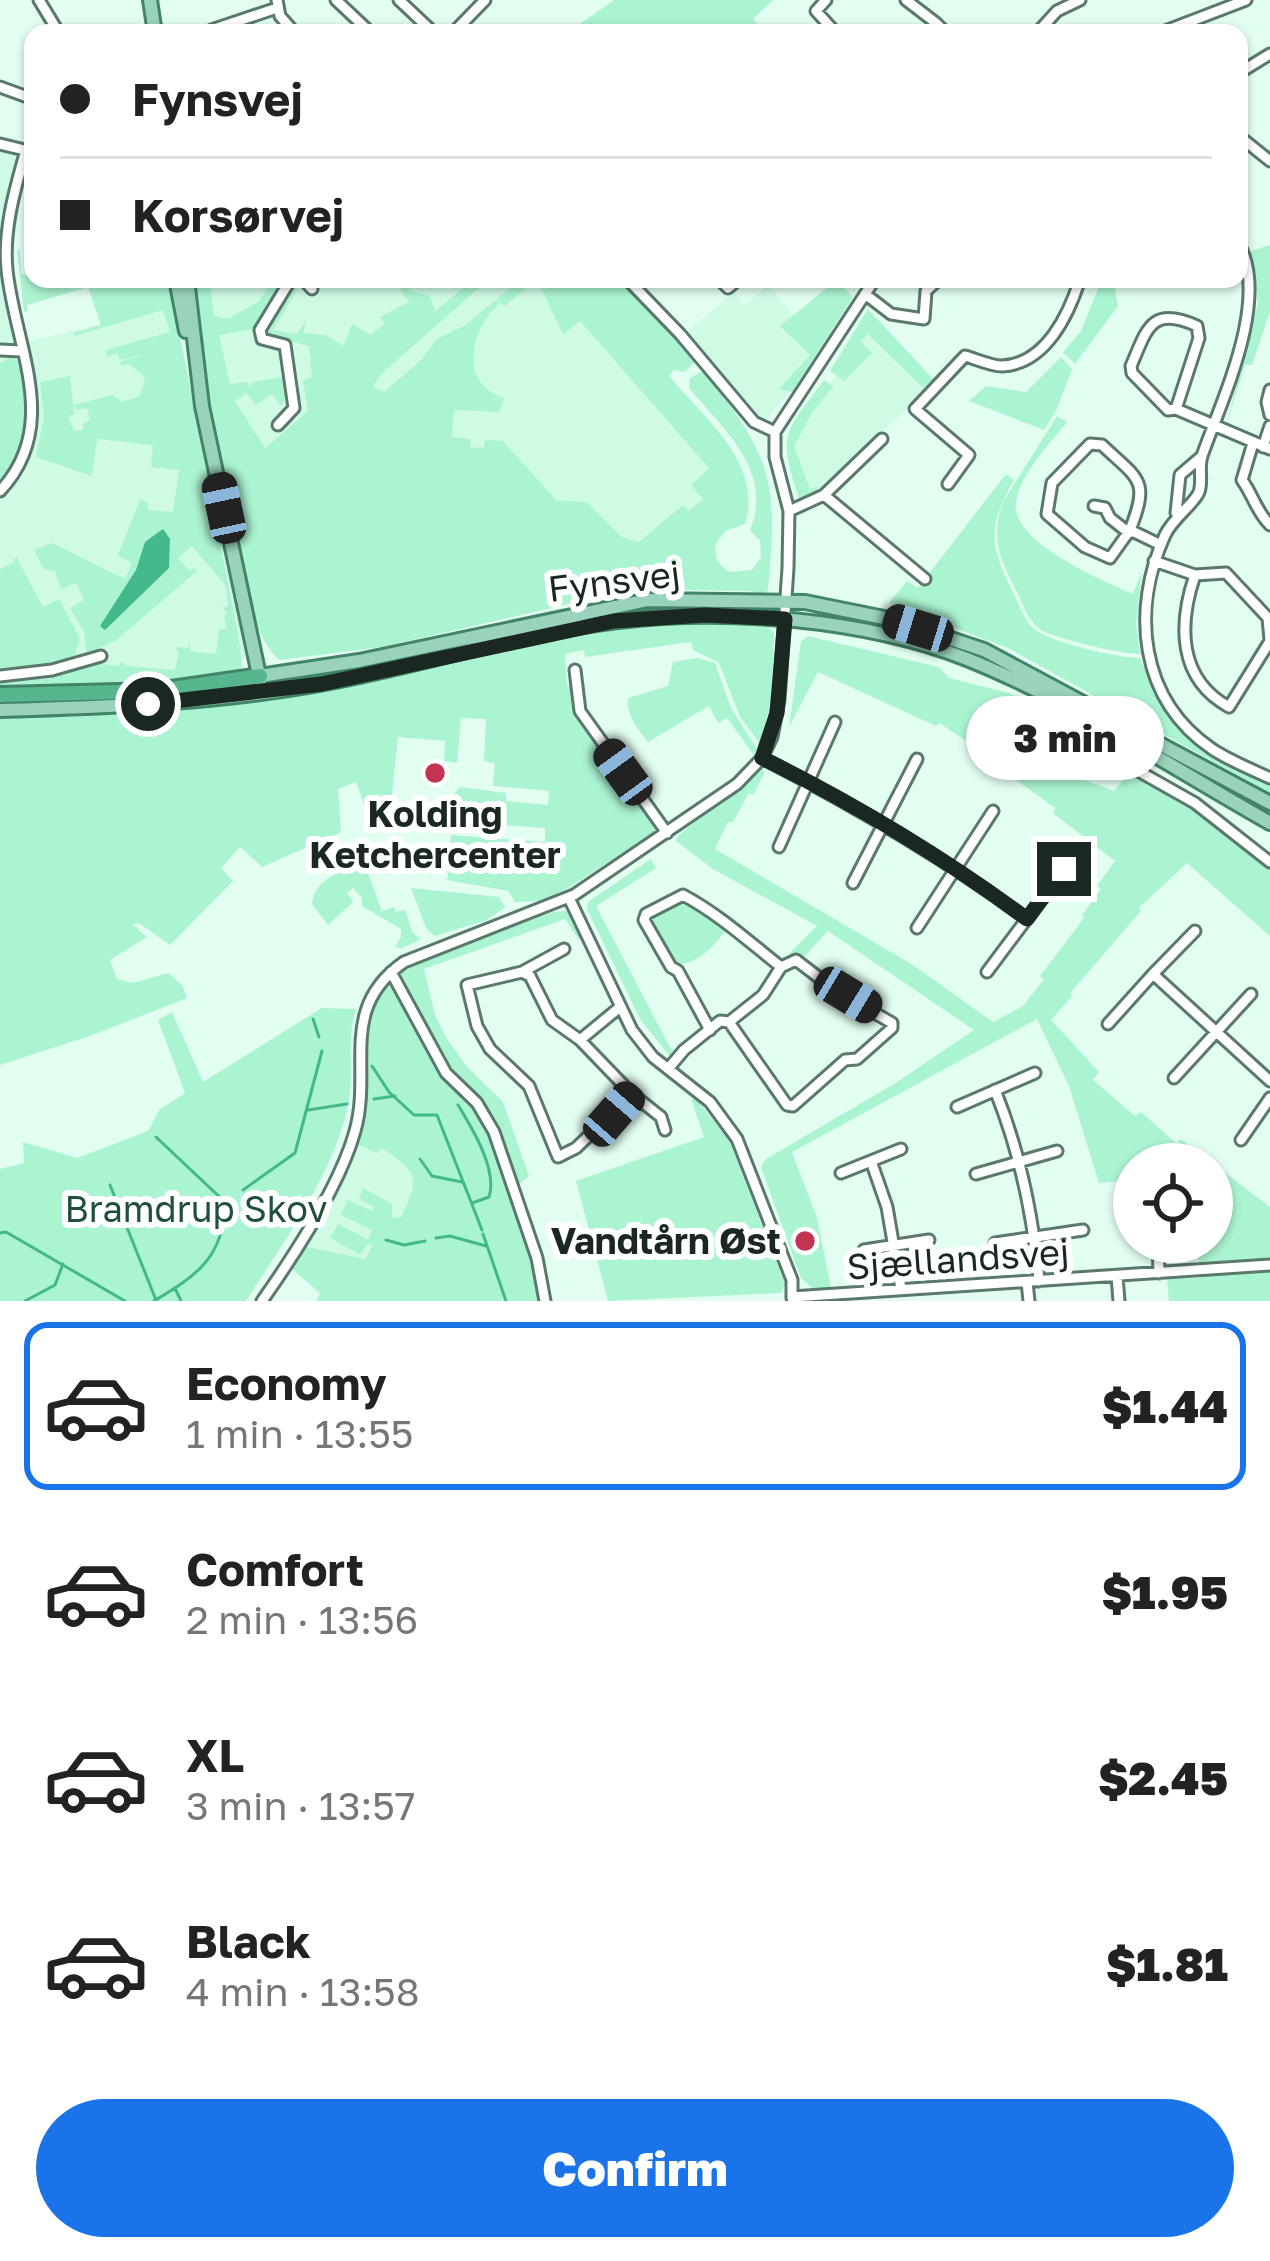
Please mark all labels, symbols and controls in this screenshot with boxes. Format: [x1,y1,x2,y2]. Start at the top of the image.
text: Fynsvej [132,72,303,126]
text: Korsørvej [132,188,344,242]
car [199,469,249,547]
street label: Fynsvej [545,551,682,610]
car [878,600,958,656]
route start [121,677,175,731]
callout: 3 min [965,695,1163,779]
text: 3 min [1013,714,1117,761]
car [587,732,659,812]
marker: Kolding Ketchercenter [422,760,448,786]
place label: Kolding Ketchercenter [309,792,561,876]
route end [1037,842,1091,896]
car [808,961,888,1029]
car [577,1075,651,1153]
map controls [1113,1143,1233,1263]
button: locate [1113,1143,1233,1263]
park label: Bramdrup Skov [65,1187,327,1230]
place label: Vandtårn Øst [551,1219,781,1262]
marker: Vandtårn Øst [792,1228,818,1254]
street label: Sjællandsvej [845,1229,1071,1288]
icon: car [42,1352,150,1460]
text: Economy [186,1356,387,1410]
text: $1.44 [1102,1379,1228,1433]
text: 1 min · 13:55 [186,1410,414,1457]
icon: car [42,1538,150,1646]
text: Comfort [186,1542,364,1596]
text: $1.95 [1102,1565,1228,1619]
text: 2 min · 13:56 [186,1596,418,1643]
icon: car [42,1724,150,1832]
text: XL [186,1728,244,1782]
text: $2.45 [1098,1751,1228,1805]
text: 3 min · 13:57 [186,1782,415,1829]
icon: car [42,1910,150,2018]
text: Black [186,1914,311,1968]
text: $1.81 [1106,1937,1228,1991]
text: 4 min · 13:58 [186,1968,420,2015]
button: Confirm [36,2099,1234,2237]

